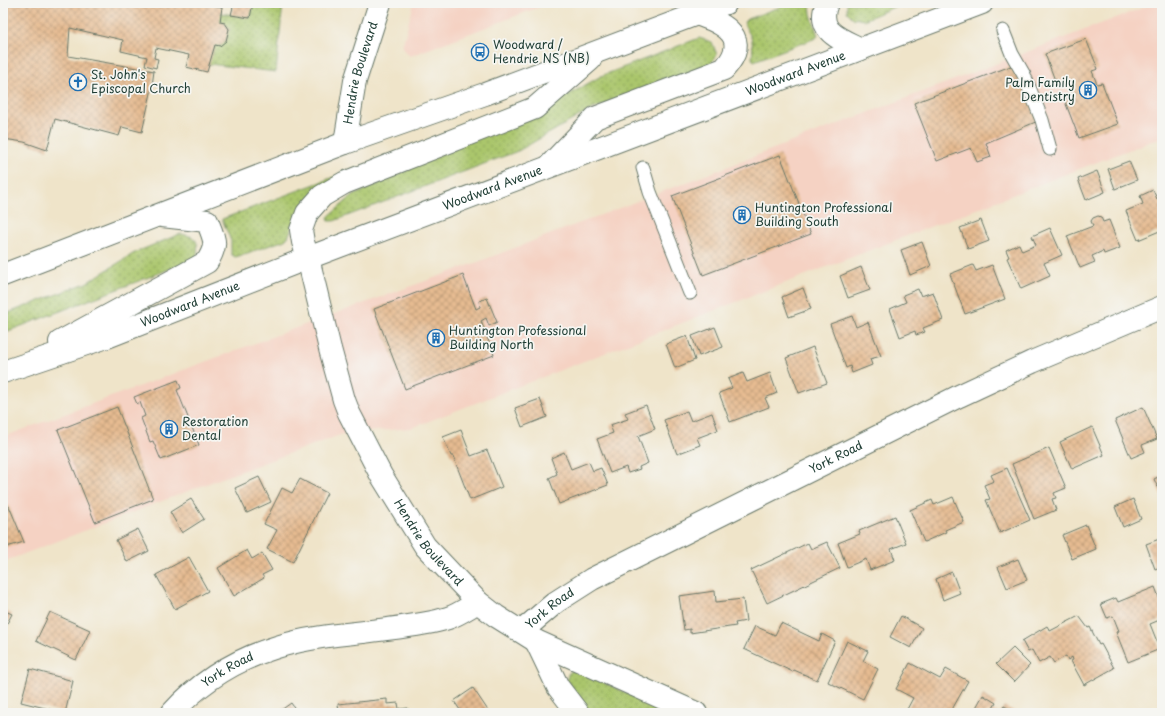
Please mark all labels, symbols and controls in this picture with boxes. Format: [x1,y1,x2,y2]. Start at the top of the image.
street label: Hendrie Boulevard [338,18,382,125]
place label: Woodward / Hendrie NS (NB) [493,35,590,67]
bus stop icon: Woodward / Hendrie NS (NB) [470,42,490,62]
street label: Woodward Avenue [743,45,848,100]
place label: St. John's Episcopal Church [91,65,191,97]
church icon: St. John's Episcopal Church [68,72,88,92]
place label: Palm Family Dentistry [1005,73,1075,105]
building icon: Palm Family Dentistry [1078,80,1098,100]
street label: Woodward Avenue [440,160,545,214]
place label: Huntington Professional Building South [755,198,892,230]
building icon: Huntington Professional Building South [732,205,752,225]
street label: Woodward Avenue [137,276,242,331]
place label: Huntington Professional Building North [449,321,586,353]
building icon: Huntington Professional Building North [426,328,446,348]
place label: Restoration Dental [182,412,248,444]
building icon: Restoration Dental [159,419,179,439]
street label: York Road [806,436,865,477]
street label: Hendrie Boulevard [390,495,469,590]
street label: York Road [521,583,577,632]
street label: York Road [197,647,256,691]

